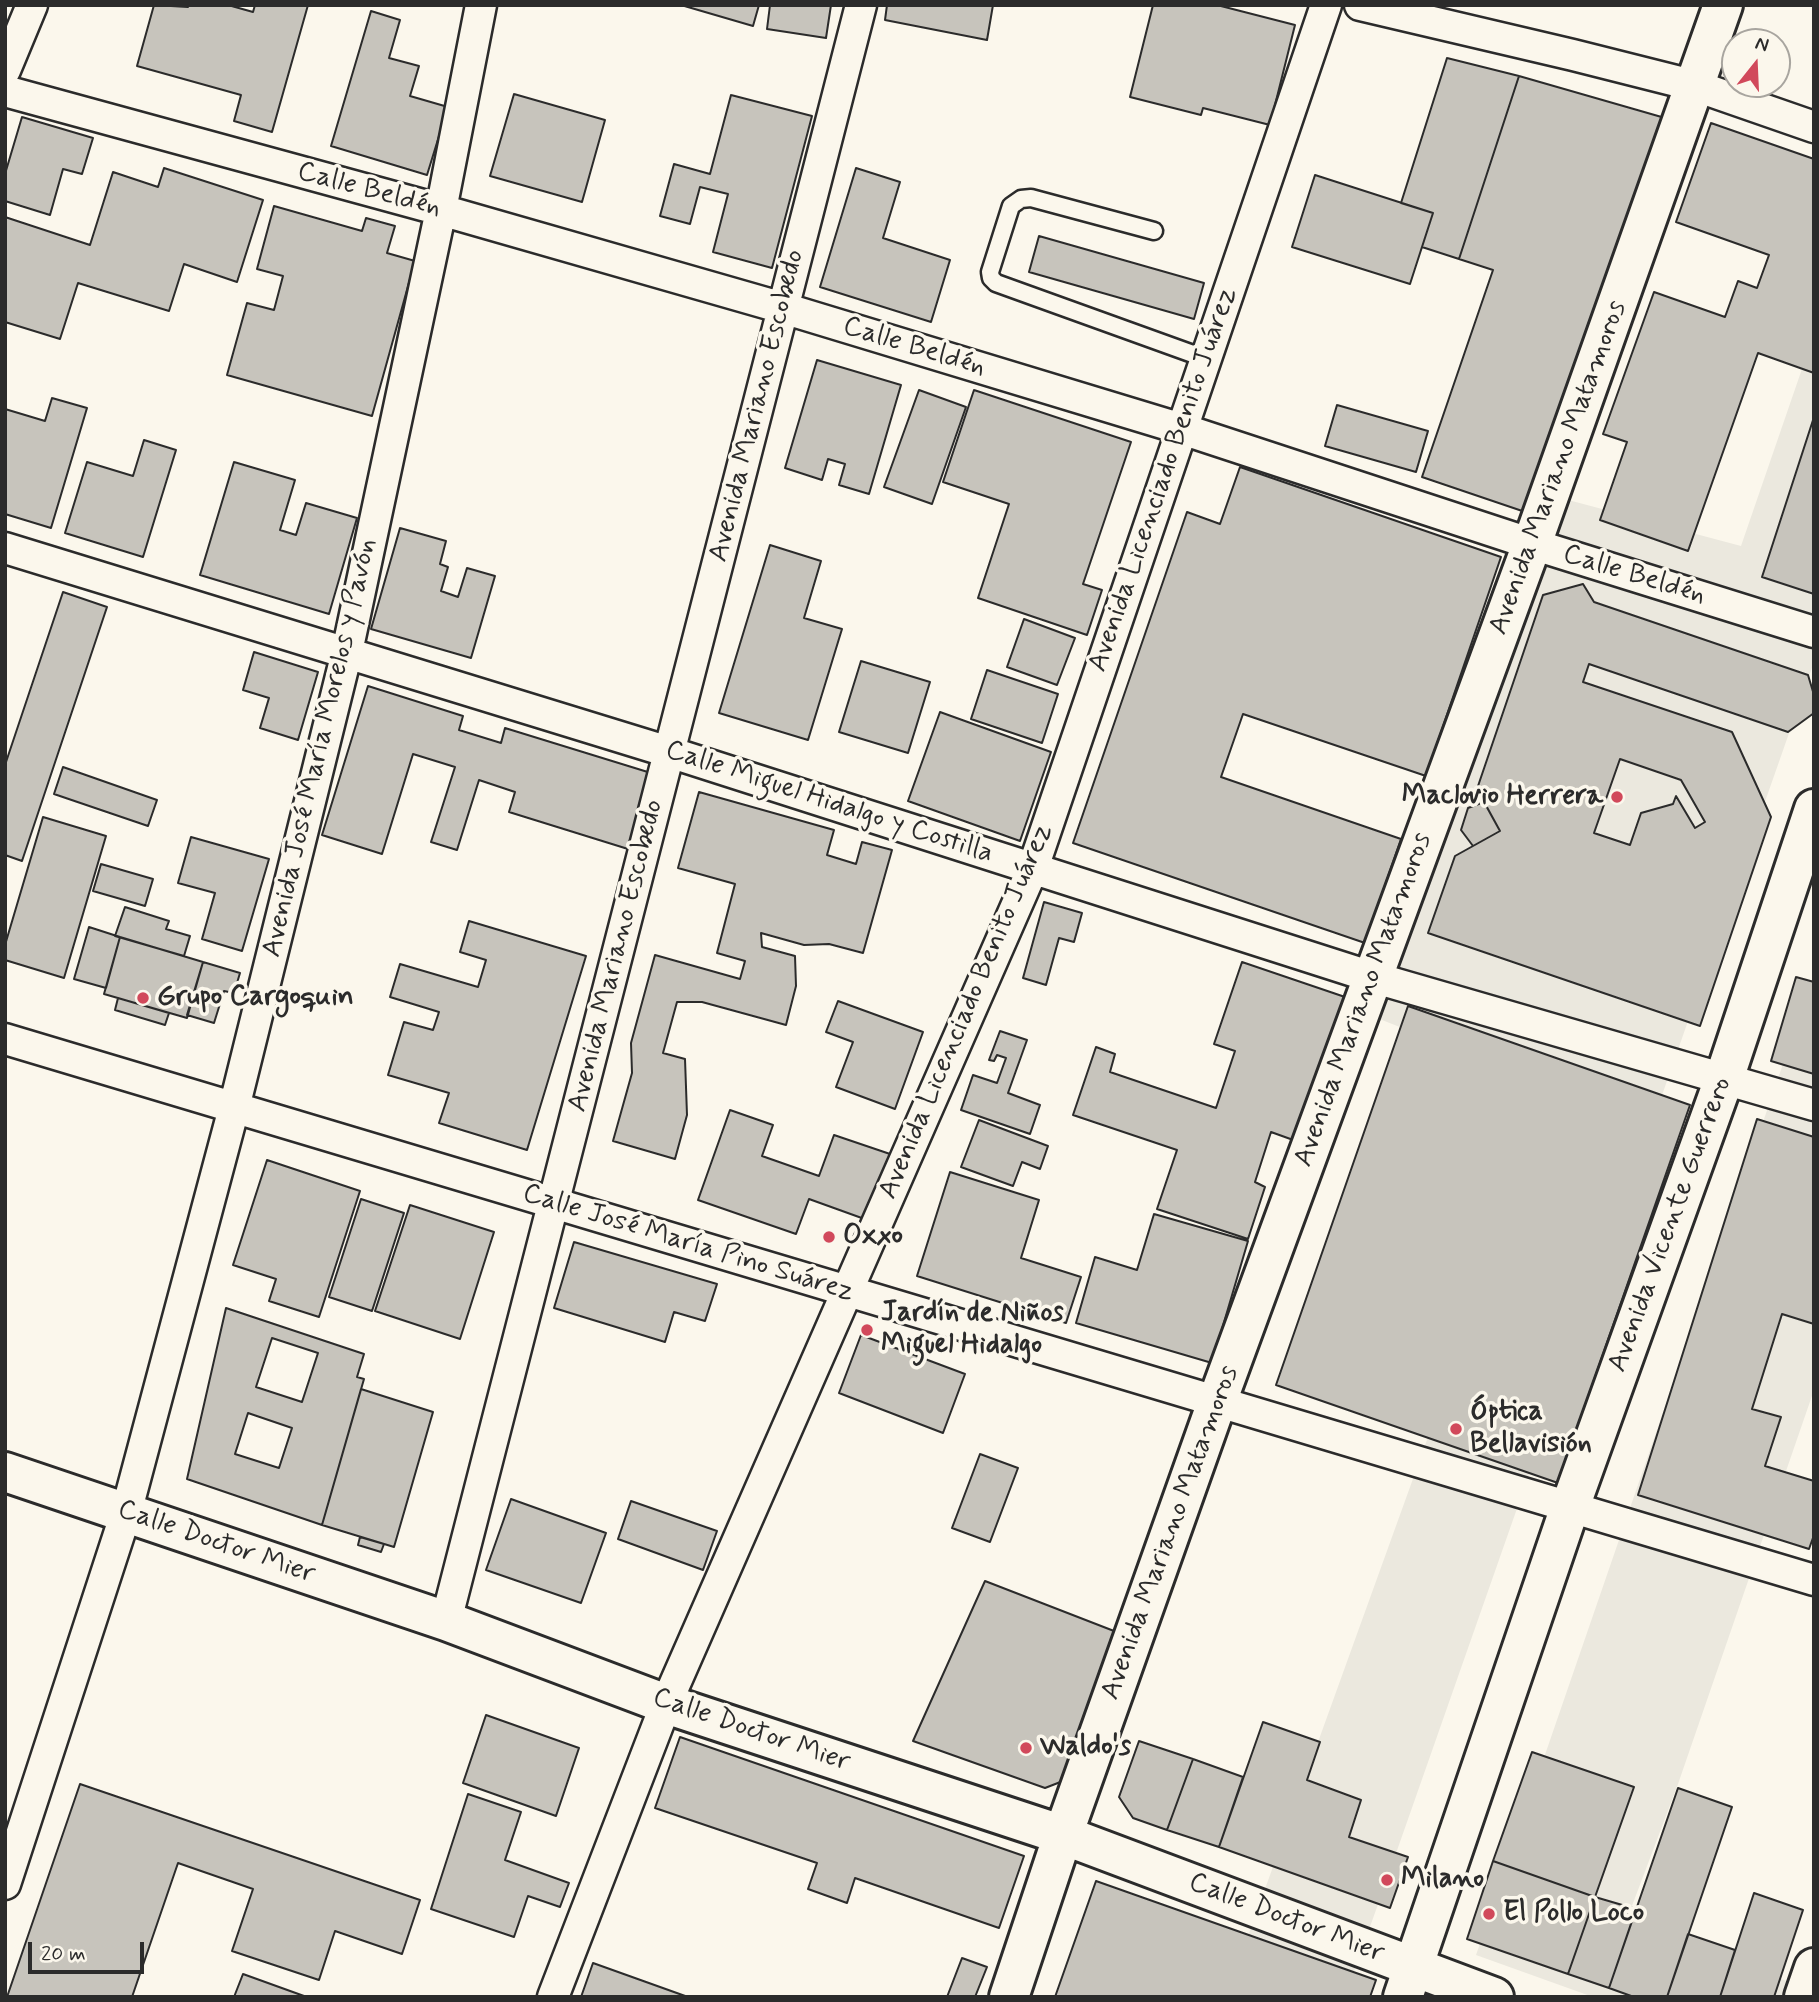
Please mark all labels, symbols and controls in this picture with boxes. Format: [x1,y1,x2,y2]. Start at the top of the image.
north arrow [1721,28,1791,98]
text: N [1752,31,1772,58]
street label: Calle Beldén [294,156,444,226]
street label: Avenida Mariano Escobedo [703,246,813,566]
street label: Avenida Licenciado Benito Juárez [1082,283,1246,677]
street label: Avenida Mariano Matamoros [1483,296,1635,640]
street label: Calle Beldén [839,310,989,386]
street label: Avenida José María Morelos y Pavón [256,535,386,961]
street label: Calle Beldén [1559,538,1709,614]
street label: Calle Miguel Hidalgo y Costilla [661,734,997,872]
place label: Maclovio Herrera [1402,780,1603,814]
marker: Maclovio Herrera [1609,789,1625,805]
street label: Avenida Mariano Escobedo [562,796,672,1116]
street label: Avenida Licenciado Benito Juárez [873,819,1061,1205]
street label: Avenida Mariano Matamoros [1288,828,1440,1172]
place label: Grupo Cargoquin [157,981,354,1015]
marker: Grupo Cargoquin [135,990,151,1006]
street label: Avenida Vicente Guerrero [1602,1073,1740,1377]
street label: Calle José María Pino Suárez [518,1178,858,1310]
place label: Oxxo [843,1220,903,1254]
marker: Oxxo [821,1229,837,1245]
place label: Jardín de Niños Miguel Hidalgo [881,1297,1063,1363]
marker: Jardín de Niños Miguel Hidalgo [859,1322,875,1338]
street label: Avenida Mariano Matamoros [1095,1361,1247,1705]
place label: Óptica Bellavisión [1470,1396,1592,1462]
marker: Óptica Bellavisión [1448,1421,1464,1437]
street label: Calle Doctor Mier [113,1494,319,1592]
street label: Calle Doctor Mier [648,1682,854,1780]
place label: Waldo's [1040,1731,1131,1765]
marker: Waldo's [1018,1740,1034,1756]
place label: Milano [1401,1863,1484,1897]
street label: Calle Doctor Mier [1184,1866,1388,1972]
marker: Milano [1379,1872,1395,1888]
place label: El Pollo Loco [1503,1897,1644,1931]
marker: El Pollo Loco [1481,1906,1497,1922]
scale bar [32,1928,147,1972]
text: 20 m [41,1940,86,1968]

